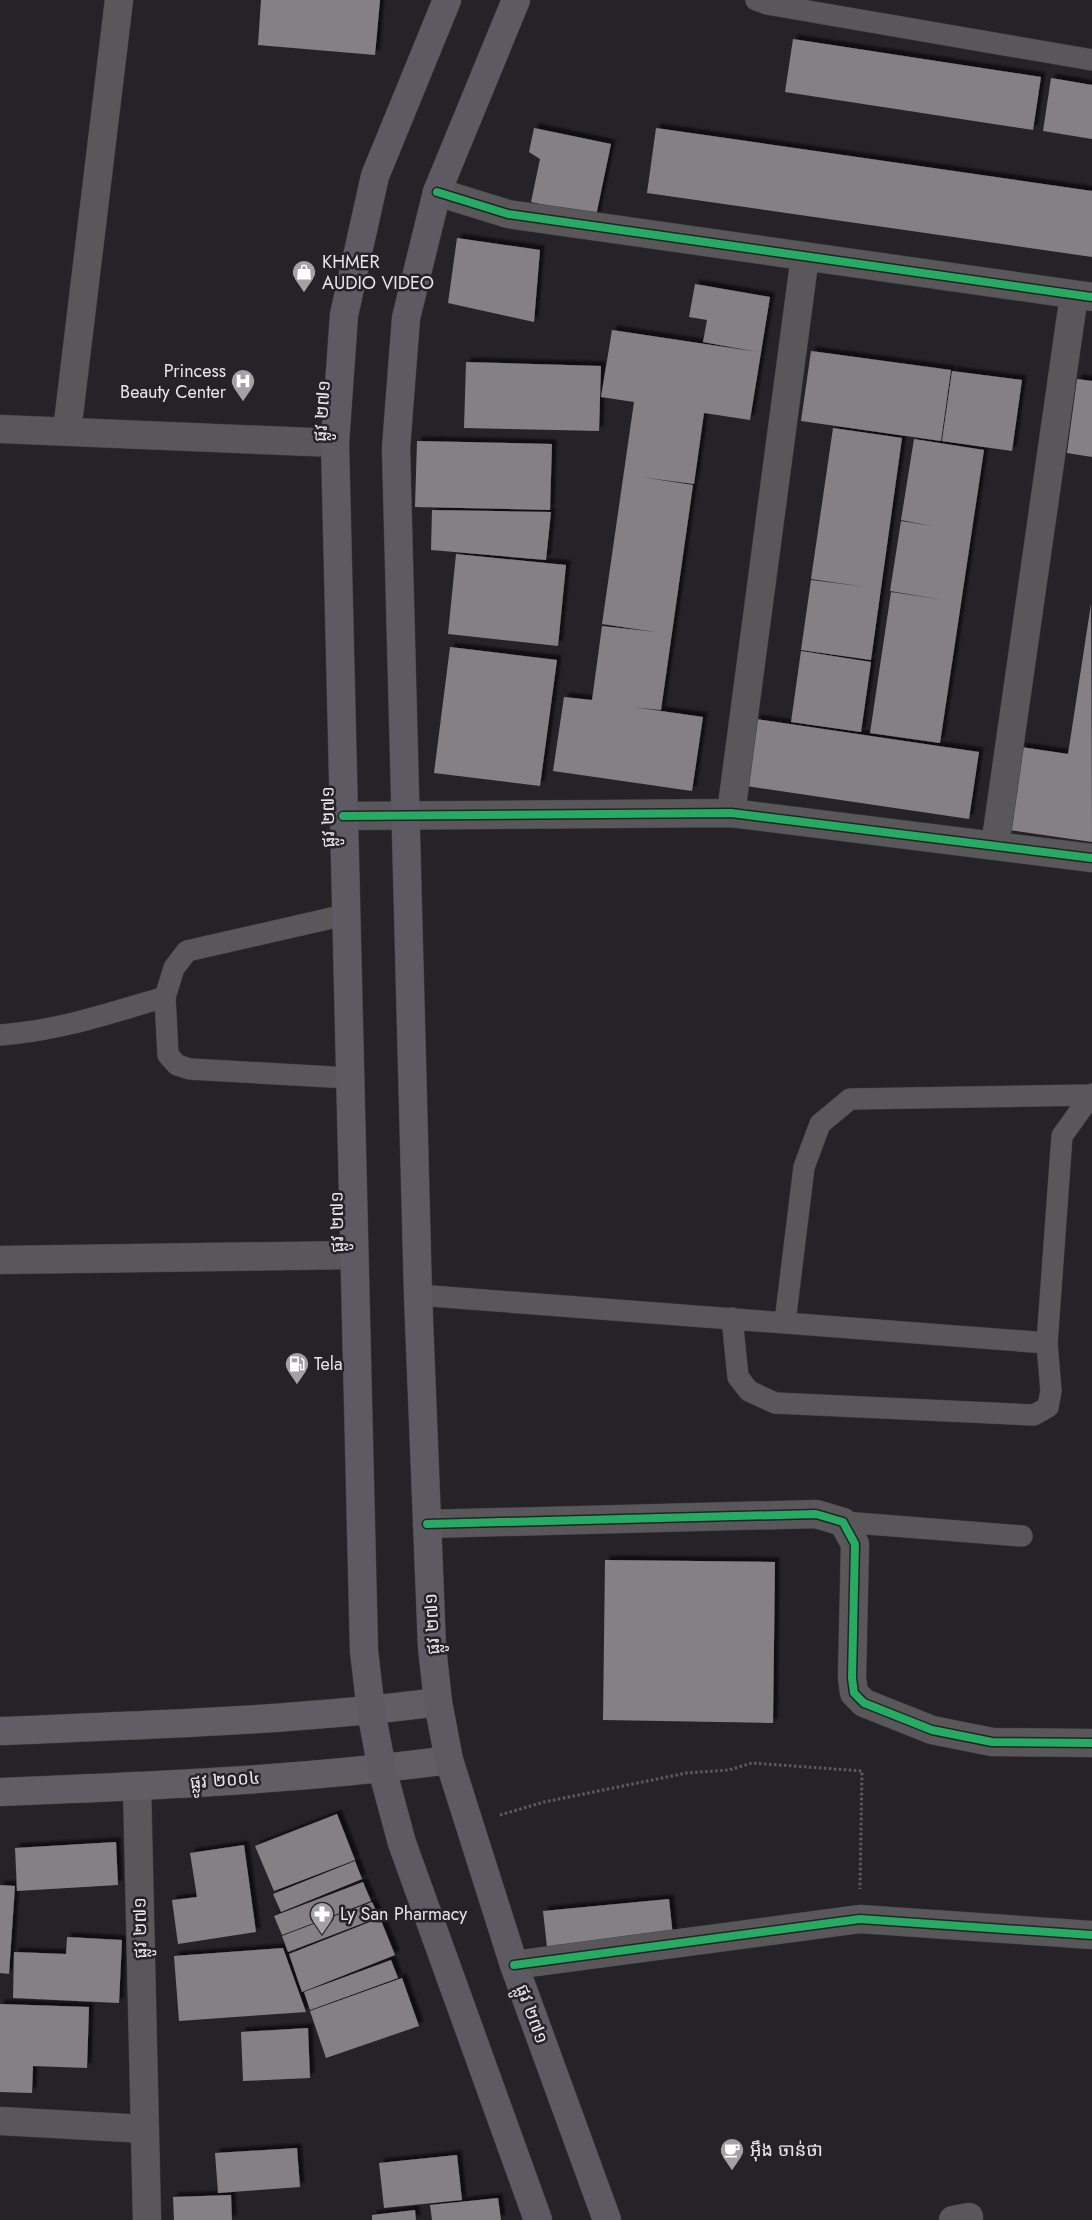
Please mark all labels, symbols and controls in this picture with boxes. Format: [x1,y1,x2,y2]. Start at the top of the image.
place label: KHMER AUDIO VIDEO [322,249,434,296]
shop icon: KHMER AUDIO VIDEO [291,259,317,293]
place label: Princess Beauty Center [120,358,227,405]
hospital icon: Princess Beauty Center [230,368,256,402]
street label: ផ្លូវ ២៧១ [307,379,340,443]
street label: ផ្លូវ ២៧១ [314,786,345,848]
street label: ផ្លូវ ២៧១ [323,1191,354,1253]
fuel station icon: Tela [284,1351,310,1385]
place label: Tela [314,1351,343,1377]
street label: ផ្លូវ ២៧១ [417,1592,450,1656]
street label: ផ្លូវ ២០០៤ [189,1765,261,1799]
street label: ផ្លូវ ២៧១ [126,1897,157,1959]
pharmacy icon: Ly San Pharmacy [309,1901,335,1935]
place label: Ly San Pharmacy [340,1901,467,1927]
street label: ផ្លូវ ២៧១ [506,1981,555,2049]
cafe icon: អ៊ឹង ចាន់ថា [719,2137,745,2171]
place label: អ៊ឹង ចាន់ថា [750,2137,823,2163]

